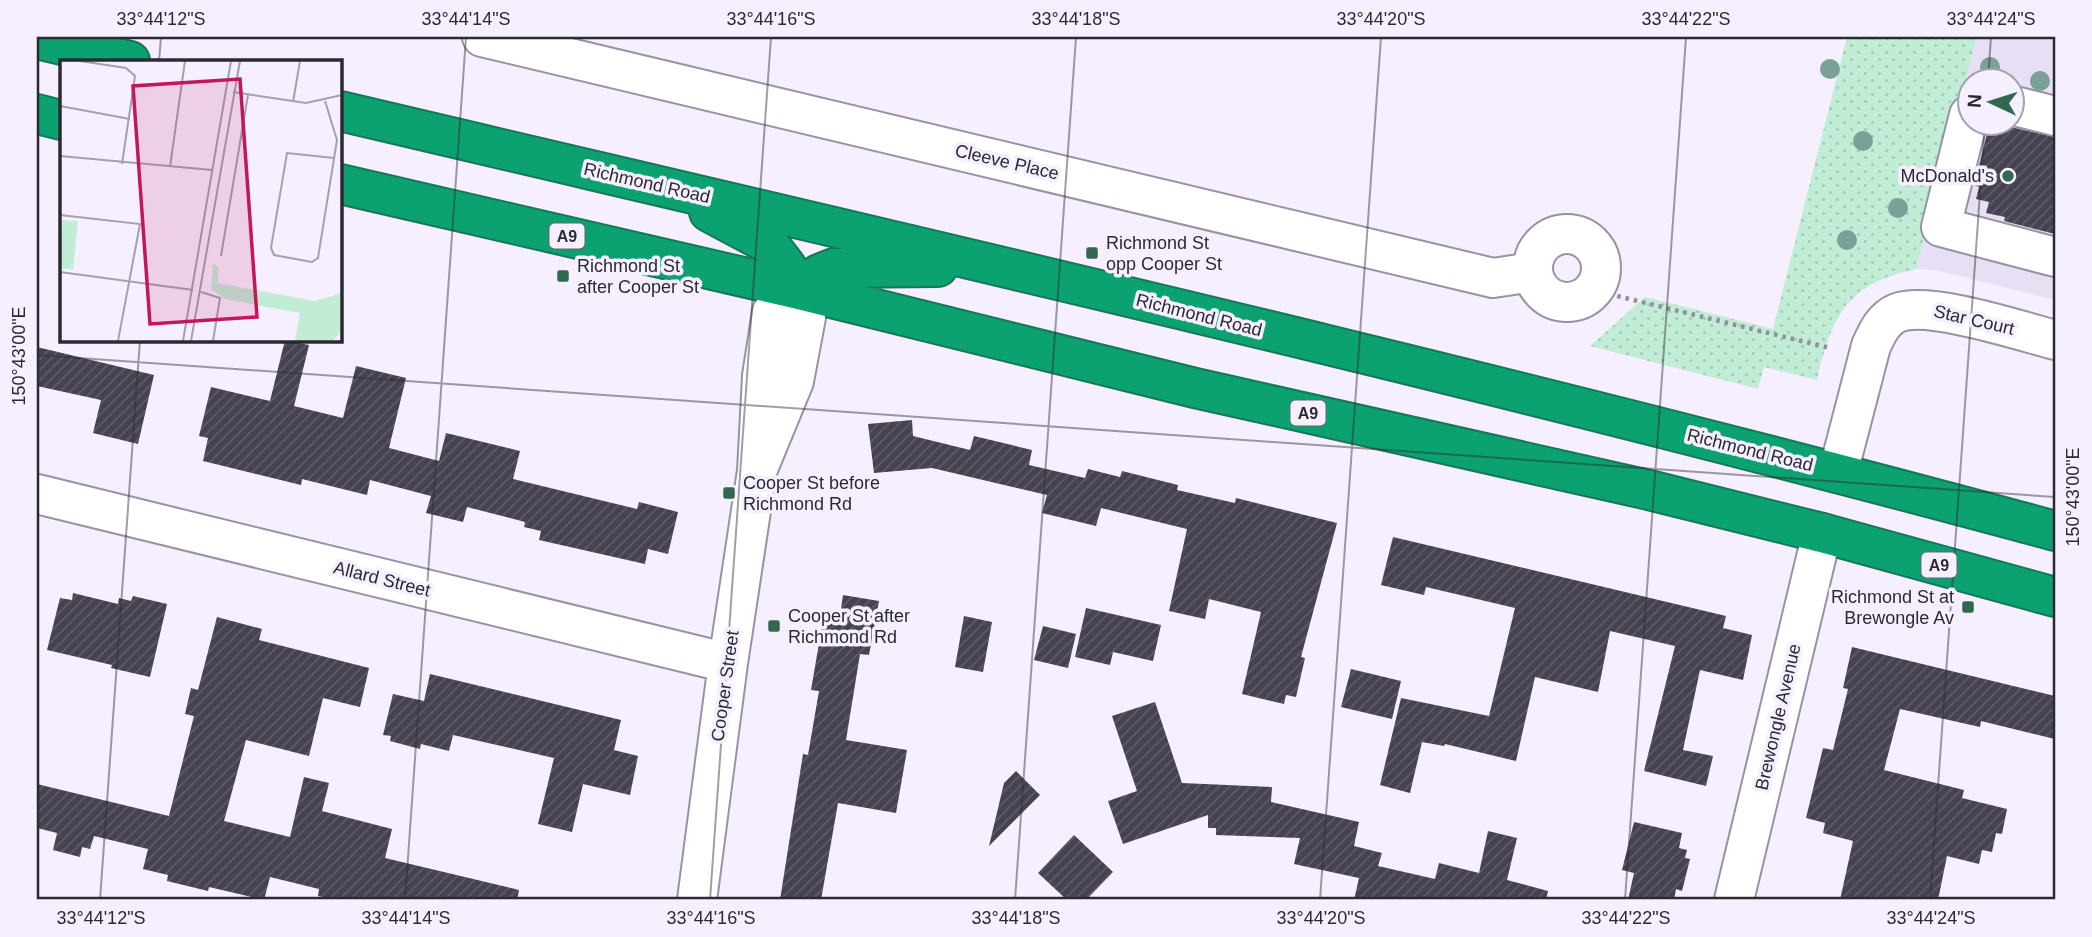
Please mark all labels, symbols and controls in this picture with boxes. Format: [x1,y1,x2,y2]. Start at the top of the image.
text: 33°44'12"S [116,9,206,29]
text: 33°44'14"S [421,9,511,29]
text: 33°44'16"S [726,9,816,29]
text: 33°44'18"S [1031,9,1121,29]
text: 33°44'20"S [1336,9,1426,29]
text: 33°44'22"S [1641,9,1731,29]
text: 33°44'24"S [1946,9,2036,29]
inset map [60,60,341,341]
north arrow [1955,66,2025,136]
text: N [1964,93,1985,108]
street label: Cleeve Place [953,140,1061,184]
street label: Richmond Road [582,159,712,207]
place label: McDonald's [1901,166,1994,186]
marker: McDonald's [2000,168,2016,184]
road number: A9 [550,224,584,248]
place label: Richmond St opp Cooper St [1106,233,1222,274]
marker: Richmond St opp Cooper St [1084,245,1100,261]
place label: Richmond St after Cooper St [577,256,699,297]
marker: Richmond St after Cooper St [555,268,571,284]
street label: Richmond Road [1134,290,1264,340]
street label: Star Court [1932,301,2016,339]
text: 150°43'00"E [9,306,29,406]
road number: A9 [1290,400,1326,426]
street label: Richmond Road [1685,425,1815,475]
text: 150°43'00"E [2063,447,2083,547]
place label: Cooper St before Richmond Rd [743,473,880,514]
marker: Cooper St before Richmond Rd [721,485,737,501]
road number: A9 [1922,552,1956,578]
street label: Allard Street [332,557,432,601]
place label: Richmond St at Brewongle Av [1831,587,1954,628]
marker: Richmond St at Brewongle Av [1960,599,1976,615]
place label: Cooper St after Richmond Rd [788,606,910,647]
marker: Cooper St after Richmond Rd [766,618,782,634]
street label: Cooper Street [707,629,743,743]
street label: Brewongle Avenue [1751,642,1805,792]
text: 33°44'12"S [56,908,146,928]
text: 33°44'14"S [361,908,451,928]
text: 33°44'16"S [666,908,756,928]
text: 33°44'18"S [971,908,1061,928]
text: 33°44'20"S [1276,908,1366,928]
text: 33°44'22"S [1581,908,1671,928]
text: 33°44'24"S [1886,908,1976,928]

